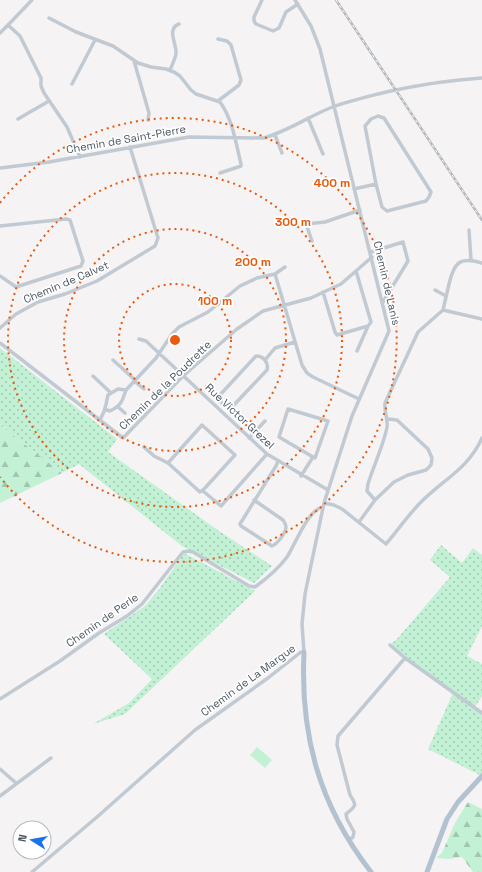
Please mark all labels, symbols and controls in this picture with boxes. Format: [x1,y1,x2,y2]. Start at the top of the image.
street label: Chemin de Saint-Pierre [65,122,187,156]
text: 400 m [314,175,350,191]
text: 300 m [275,214,311,230]
street label: Chemin de Lanis [371,240,404,327]
text: 200 m [235,254,271,270]
street label: Chemin de Calvet [21,258,111,306]
text: 100 m [198,293,232,309]
centre of rings [168,333,182,347]
street label: Chemin de la Poudrette [116,337,214,433]
street label: Rue Victor Grezel [202,380,278,452]
street label: Chemin de Perle [63,590,141,650]
street label: Chemin de La Margue [198,641,298,719]
north arrow [12,820,52,860]
text: N [15,833,30,843]

